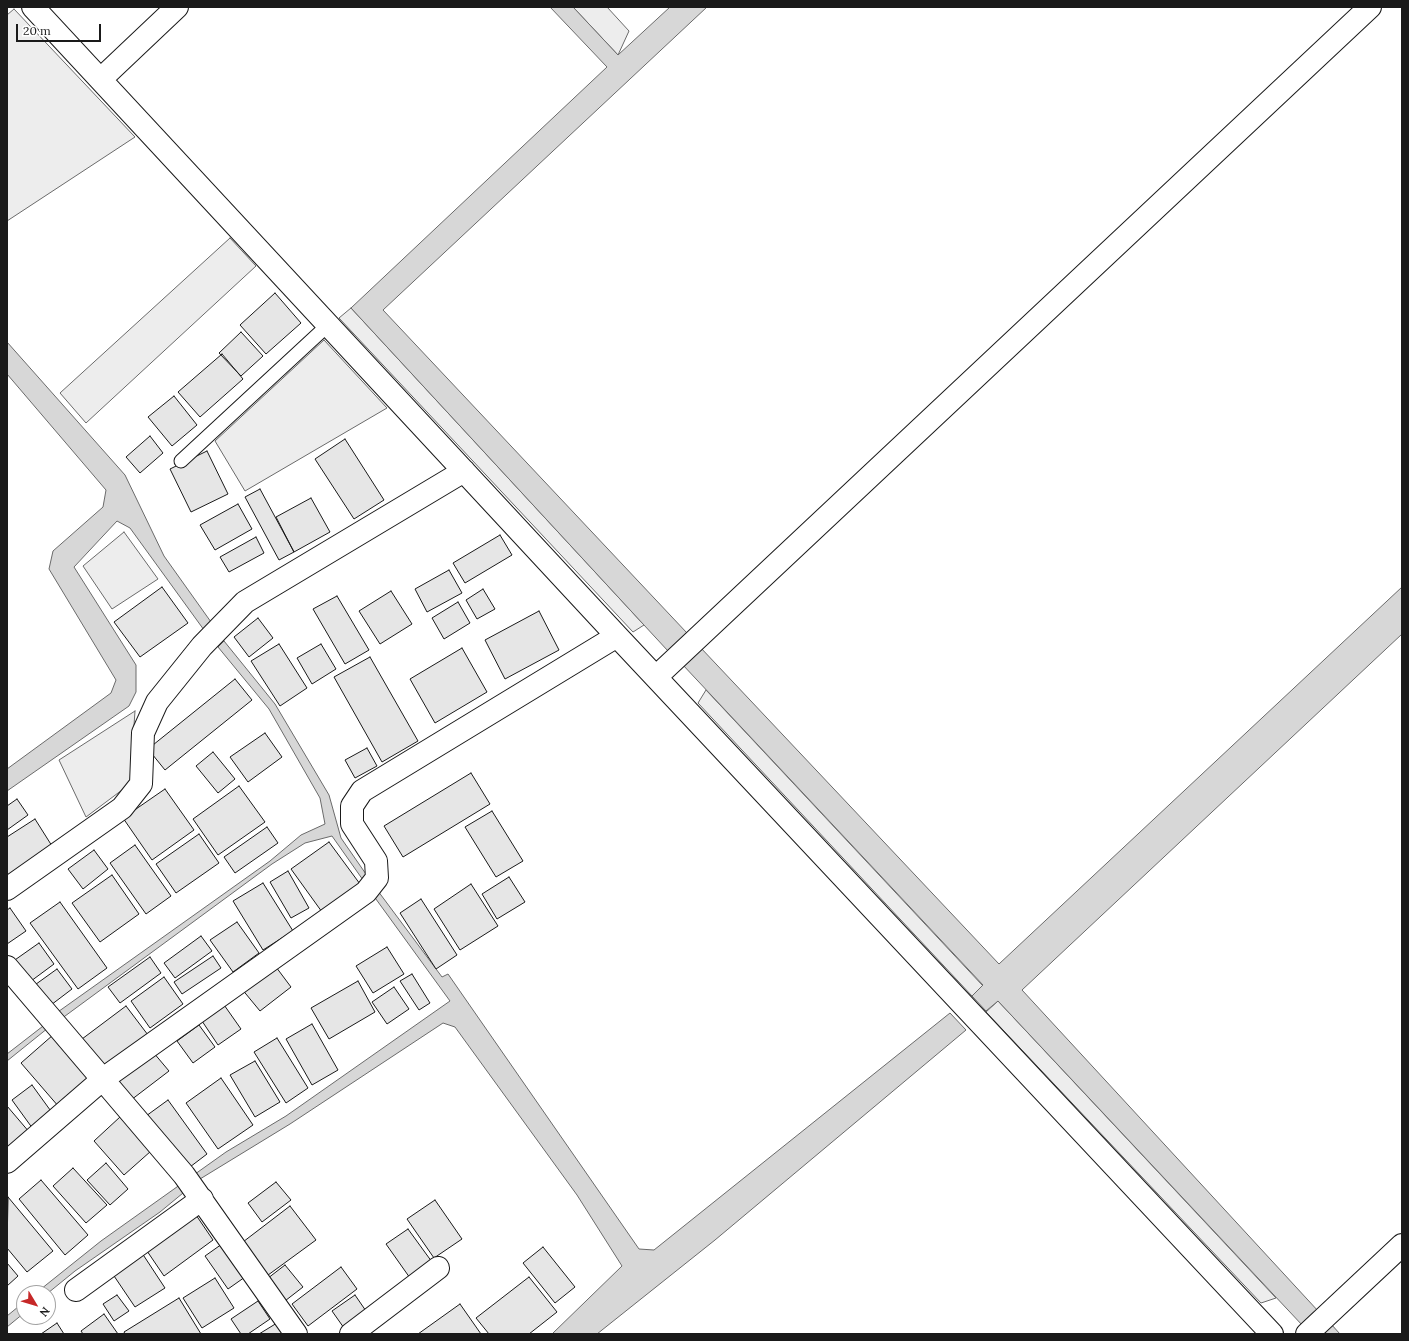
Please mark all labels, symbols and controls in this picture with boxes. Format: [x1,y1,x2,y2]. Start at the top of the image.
scale bar [18,16,103,42]
text: 20 m [23,23,51,38]
north arrow [16,1285,56,1325]
text: N [37,1304,53,1319]

